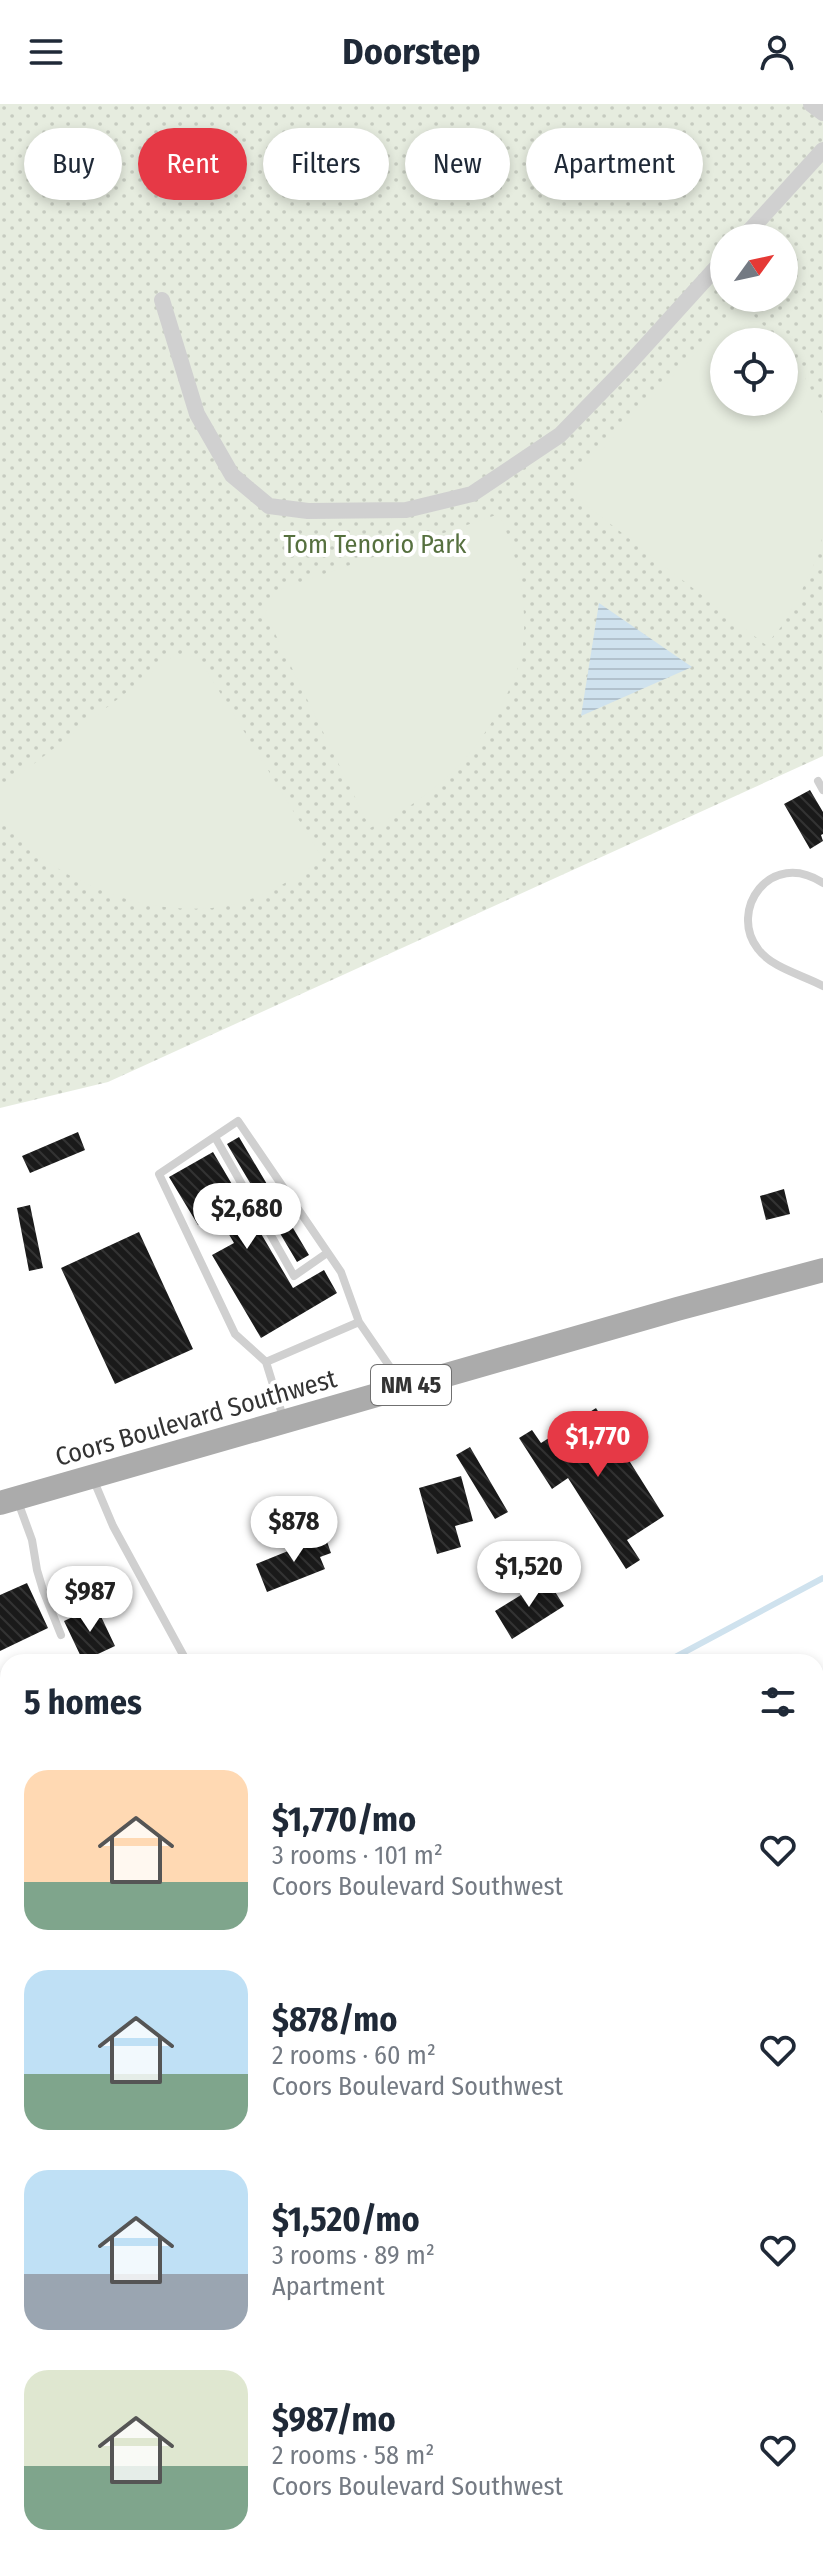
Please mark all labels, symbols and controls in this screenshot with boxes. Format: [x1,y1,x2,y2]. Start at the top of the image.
icon: menu [24,30,68,74]
text: Doorstep [342,30,481,74]
icon: person [755,30,799,74]
chip: Buy [24,128,122,200]
chip: Rent [138,128,247,200]
chip: Filters [263,128,389,200]
chip: New [405,128,510,200]
chip: Apartment [526,128,703,200]
north arrow [710,224,798,312]
map controls [710,224,798,416]
button: locate [710,328,798,416]
park label: Tom Tenorio Park [284,529,467,560]
pin: $2,680 [182,1183,312,1251]
text: $2,680 [211,1193,283,1224]
street label: Coors Boulevard Southwest [52,1363,341,1473]
road number: NM 45 [371,1365,451,1405]
pin: $1,770 [533,1411,663,1479]
text: $1,770 [565,1421,631,1452]
pin: $878 [247,1496,341,1564]
text: $878 [269,1506,319,1537]
pin: $1,520 [464,1541,594,1609]
text: $1,520 [495,1551,563,1582]
pin: $987 [43,1566,137,1634]
text: $987 [65,1576,115,1607]
icon: filters [756,1680,800,1724]
text: 5 homes [24,1682,142,1723]
text: $1,770/mo [272,1799,416,1840]
icon: home [88,1802,184,1898]
icon: heart [756,1828,800,1872]
text: 3 rooms · 101 m² [272,1840,443,1871]
text: Coors Boulevard Southwest [272,1871,563,1902]
text: $878/mo [272,1999,397,2040]
icon: home [88,2002,184,2098]
icon: heart [756,2028,800,2072]
text: 2 rooms · 60 m² [272,2040,436,2071]
text: Coors Boulevard Southwest [272,2071,563,2102]
text: $1,520/mo [272,2199,420,2240]
icon: home [88,2202,184,2298]
icon: heart [756,2228,800,2272]
text: 3 rooms · 89 m² [272,2240,435,2271]
text: Apartment [272,2271,385,2302]
text: $987/mo [272,2399,396,2440]
icon: home [88,2402,184,2498]
icon: heart [756,2428,800,2472]
text: 2 rooms · 58 m² [272,2440,434,2471]
text: Coors Boulevard Southwest [272,2471,563,2502]

